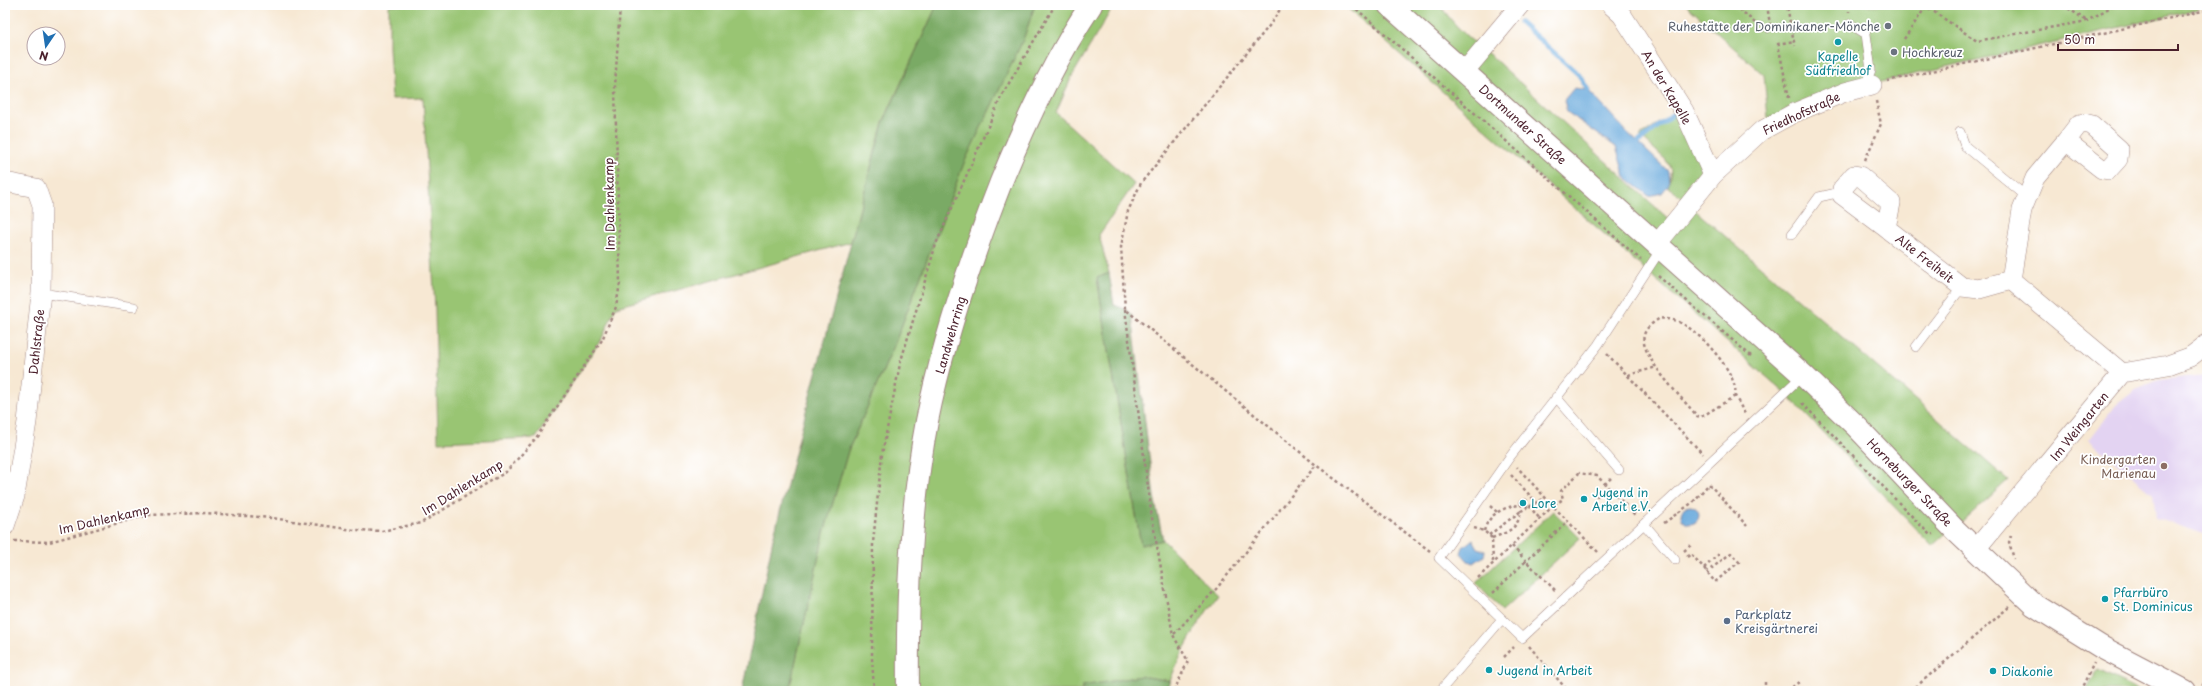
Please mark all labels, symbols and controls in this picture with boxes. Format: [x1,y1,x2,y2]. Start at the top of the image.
place label: Ruhestätte der Dominikaner-Mönche [1668,17,1880,35]
marker: Ruhestätte der Dominikaner-Mönche [1883,21,1893,31]
north arrow [26,26,66,66]
scale bar [2058,26,2178,52]
text: 50 m [2064,30,2095,48]
marker: Kapelle Südfriedhof [1833,37,1843,47]
place label: Hochkreuz [1902,43,1963,61]
street label: An der Kapelle [1638,46,1697,128]
text: N [37,47,50,65]
place label: Kapelle Südfriedhof [1805,47,1872,79]
marker: Hochkreuz [1889,47,1899,57]
street label: Dortmunder Straße [1475,80,1571,168]
street label: Friedhofstraße [1759,87,1843,139]
street label: Im Dahlenkamp [599,157,619,251]
street label: Alte Freiheit [1892,229,1958,287]
street label: Landwehrring [930,294,970,376]
street label: Dahlstraße [24,308,48,376]
street label: Im Weingarten [2045,388,2113,464]
street label: Horneburger Straße [1863,434,1957,530]
place label: Kindergarten Marienau [2080,450,2156,482]
street label: Im Dahlenkamp [418,455,506,519]
marker: Kindergarten Marienau [2159,461,2169,471]
place label: Jugend in Arbeit e.V. [1592,483,1651,515]
place label: Lore [1531,494,1556,512]
marker: Jugend in Arbeit e.V. [1579,494,1589,504]
marker: Lore [1518,498,1528,508]
street label: Im Dahlenkamp [57,500,151,538]
place label: Pfarrbüro St. Dominicus [2113,583,2193,615]
marker: Pfarrbüro St. Dominicus [2100,594,2110,604]
place label: Parkplatz Kreisgärtnerei [1735,605,1818,637]
marker: Parkplatz Kreisgärtnerei [1722,616,1732,626]
place label: Jugend in Arbeit [1497,661,1592,679]
place label: Diakonie [2001,662,2053,680]
marker: Jugend in Arbeit [1484,665,1494,675]
marker: Diakonie [1988,666,1998,676]

